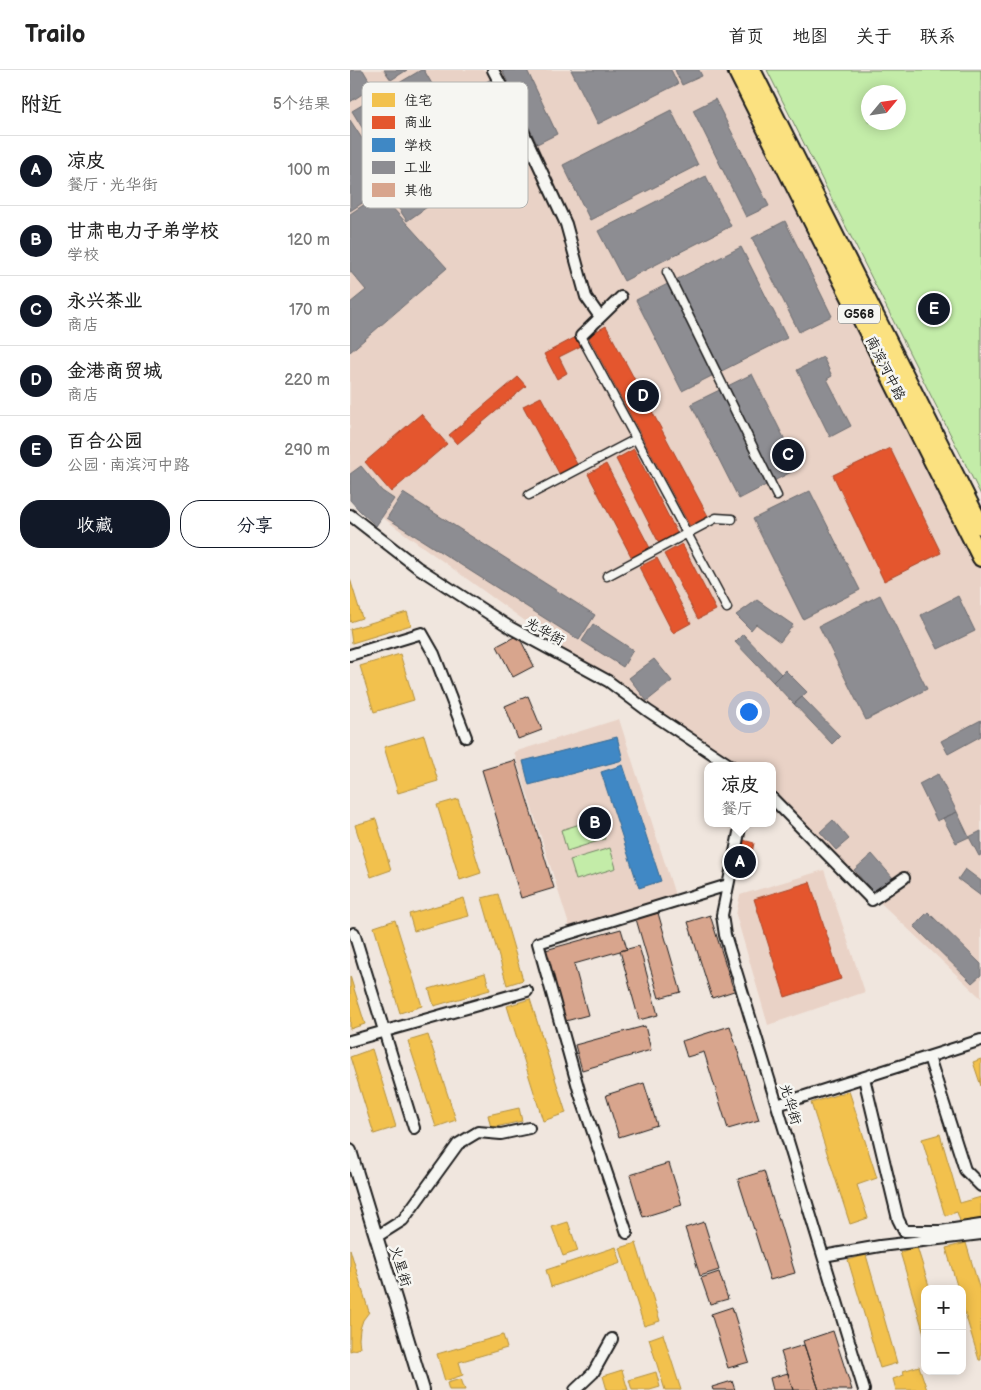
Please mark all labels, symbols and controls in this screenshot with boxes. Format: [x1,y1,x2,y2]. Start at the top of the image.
text: Trailo [25,20,85,49]
text: 首页 [728,26,764,47]
text: 地图 [792,26,828,47]
text: 关于 [856,26,892,47]
text: 联系 [920,26,956,47]
legend [362,82,528,208]
north arrow [861,85,906,130]
text: 附近 [20,92,62,117]
text: 住宅 [404,92,432,109]
text: 5个结果 [273,95,330,114]
text: 商业 [404,114,432,131]
text: 学校 [404,137,432,154]
text: 凉皮 [67,150,105,173]
text: 工业 [404,159,432,176]
text: A [31,161,41,180]
text: 100 m [287,161,330,180]
text: 餐厅 · 光华街 [67,176,157,195]
text: 其他 [404,182,432,199]
text: 甘肃电力子弟学校 [67,220,219,243]
text: B [30,231,42,250]
text: 120 m [287,231,330,250]
text: 学校 [67,246,99,265]
text: 永兴茶业 [67,290,143,313]
pin: E [918,290,950,328]
text: C [30,301,42,320]
text: 170 m [289,301,330,320]
road number: G568 [838,304,880,323]
text: 商店 [67,316,99,335]
street label: 南滨河中路 [862,333,909,403]
text: 金港商贸城 [67,360,162,383]
text: D [30,371,42,390]
text: 220 m [284,371,330,390]
pin: D [627,377,659,415]
text: 商店 [67,386,99,405]
text: 百合公园 [67,430,143,453]
pin: C [772,436,804,474]
text: E [31,441,41,460]
text: 290 m [284,441,330,460]
text: 公园 · 南滨河中路 [67,456,189,475]
button: 收藏 [20,500,170,548]
button: 分享 [180,500,330,548]
street label: 光华街 [522,614,567,649]
your location [736,699,762,725]
popup [704,762,776,827]
text: 凉皮 [721,774,759,797]
text: 餐厅 [721,800,753,819]
pin: B [579,804,611,842]
pin: A [724,843,756,881]
street label: 光华街 [776,1082,805,1127]
street label: 火星街 [386,1244,415,1289]
map controls [921,1285,966,1375]
button: + [921,1285,966,1330]
button: − [921,1330,966,1375]

